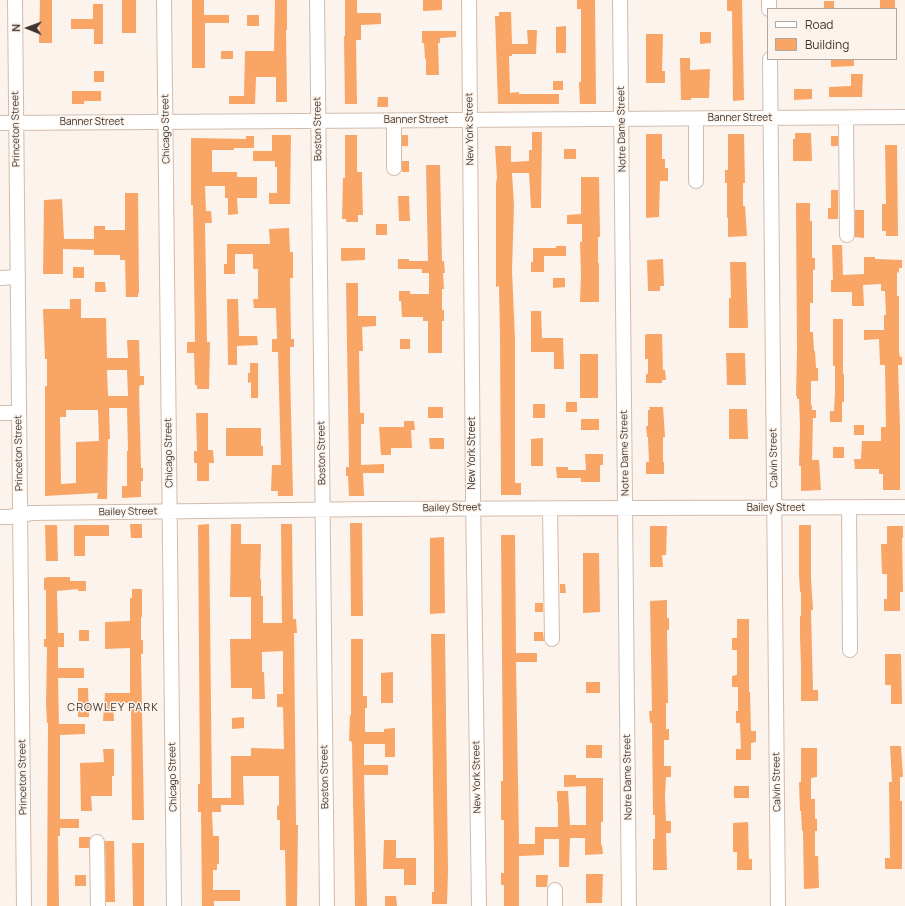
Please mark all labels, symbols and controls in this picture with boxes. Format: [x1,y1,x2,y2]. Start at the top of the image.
north arrow [8,8,48,48]
legend [767,8,897,60]
text: Road [805,16,833,33]
text: N [8,24,23,32]
text: Building [805,36,849,53]
street label: Notre Dame Street [615,86,629,172]
street label: Princeton Street [9,91,23,167]
street label: New York Street [463,93,477,165]
street label: Chicago Street [159,94,173,164]
street label: Boston Street [311,97,325,161]
street label: Banner Street [708,112,772,124]
street label: Banner Street [384,114,448,126]
street label: Banner Street [60,116,124,128]
street label: Notre Dame Street [618,410,632,496]
street label: Princeton Street [12,415,26,491]
street label: New York Street [466,417,478,489]
street label: Chicago Street [162,418,176,488]
street label: Boston Street [315,421,329,485]
street label: Calvin Street [767,428,781,488]
street label: Bailey Street [423,501,481,515]
street label: Bailey Street [747,502,805,514]
street label: Bailey Street [99,505,157,519]
district label: CROWLEY PARK [67,701,159,715]
street label: Notre Dame Street [621,734,635,820]
street label: Princeton Street [16,739,30,815]
street label: New York Street [470,741,484,813]
street label: Chicago Street [166,742,180,812]
street label: Boston Street [318,745,332,809]
street label: Calvin Street [770,752,784,812]

